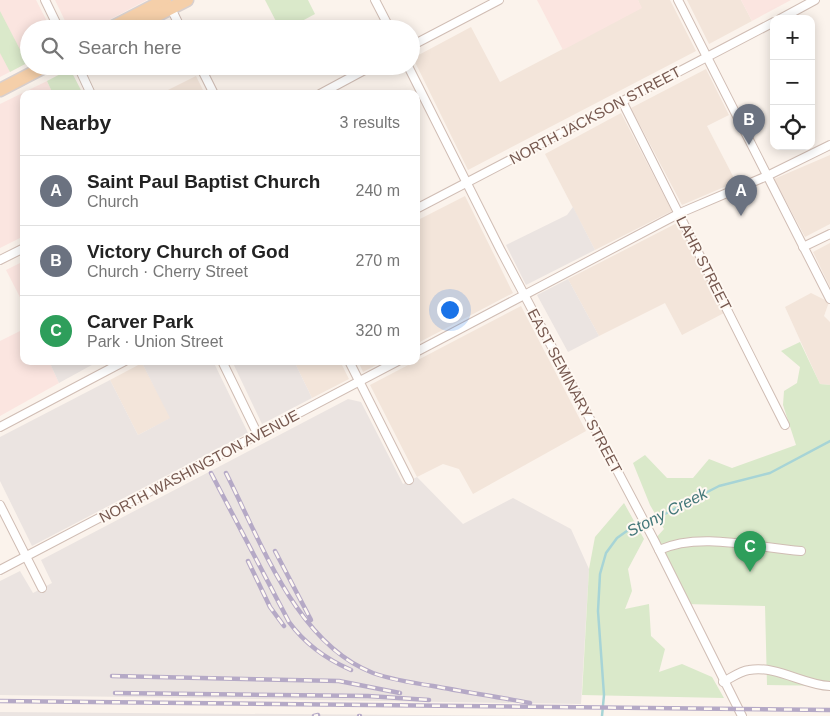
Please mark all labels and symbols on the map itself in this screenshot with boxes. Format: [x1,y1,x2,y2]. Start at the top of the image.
street label: NORTH JACKSON STREET [507,63,683,167]
pin: B [733,104,765,145]
pin: A [725,175,757,216]
street label: LAHR STREET [673,213,735,313]
your location [437,297,463,323]
street label: EAST SEMINARY STREET [524,306,626,476]
street label: NORTH WASHINGTON AVENUE [96,406,302,526]
water label: Stony Creek [624,484,711,540]
pin: C [734,531,766,572]

